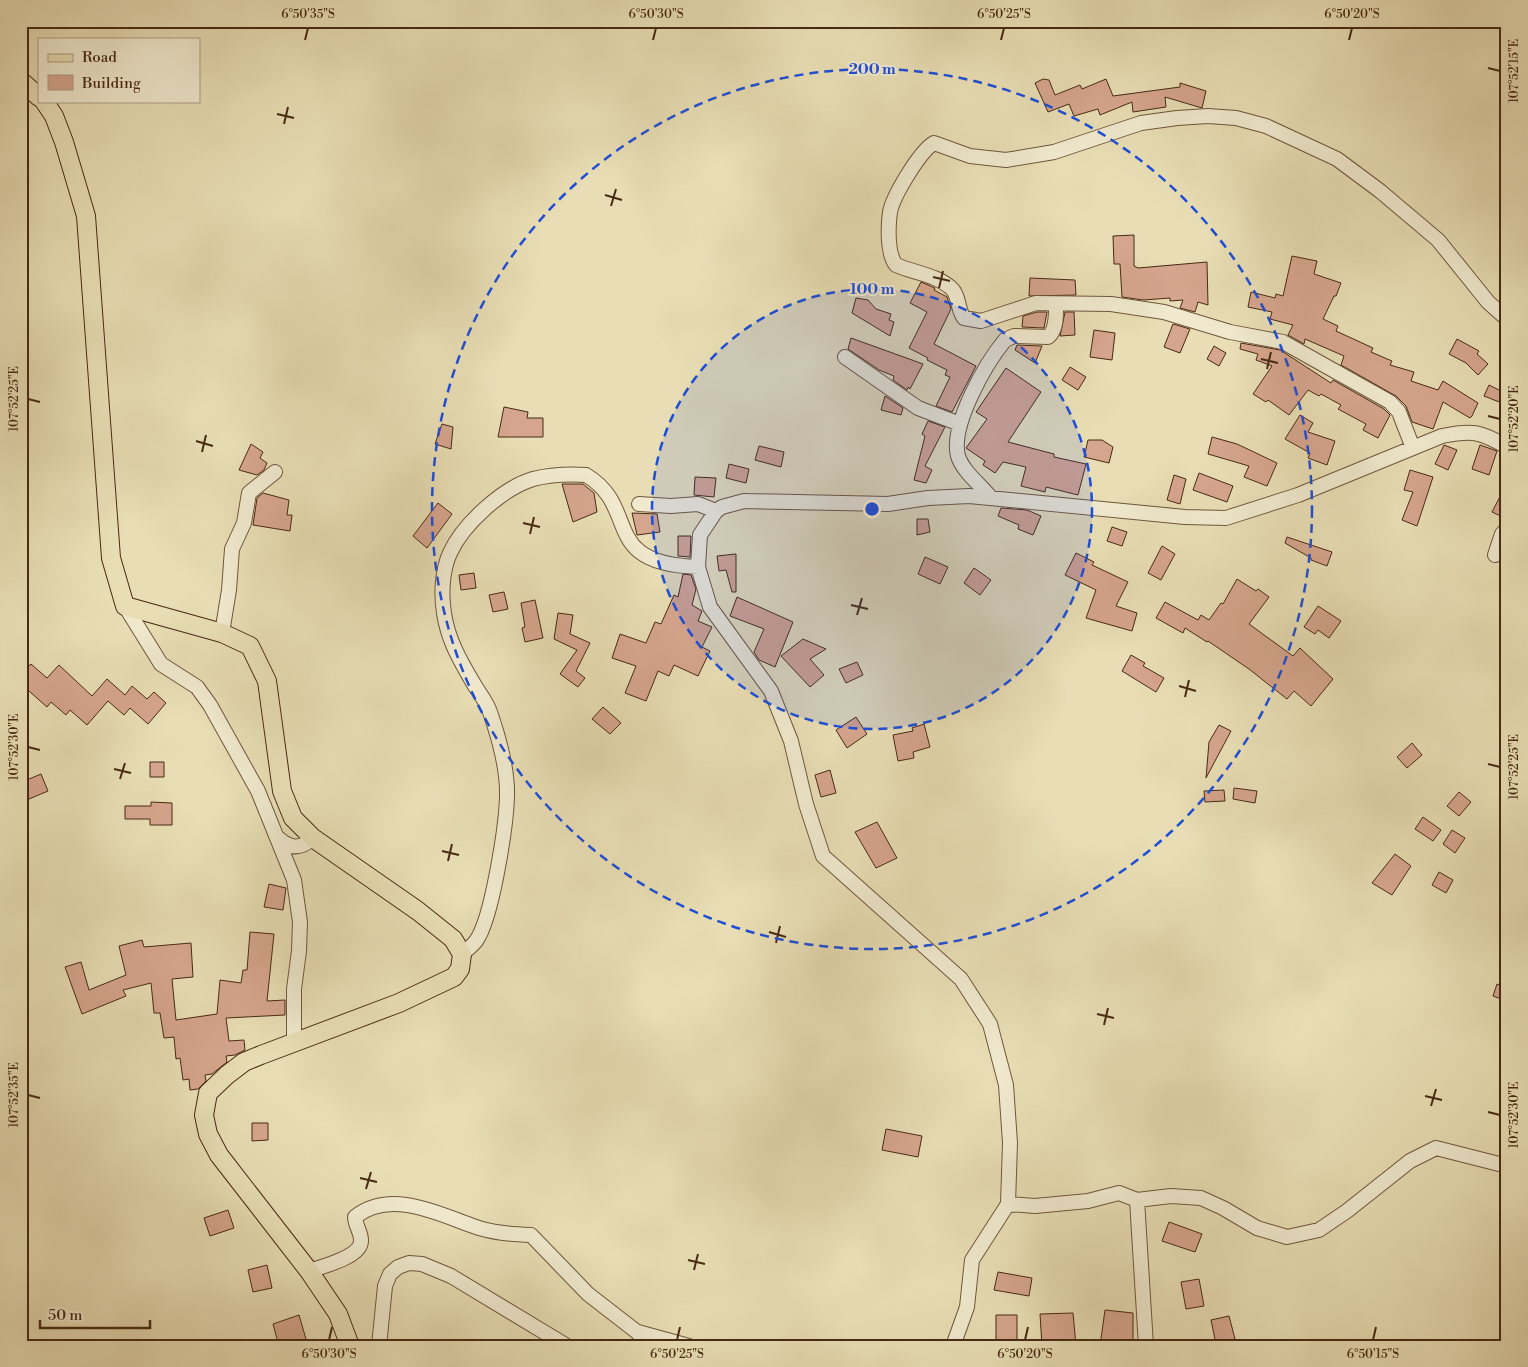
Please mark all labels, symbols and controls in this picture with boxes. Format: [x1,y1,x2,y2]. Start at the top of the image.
text: 6°50'35"S [281,7,335,22]
text: 6°50'30"S [628,7,684,22]
text: 6°50'25"S [977,7,1031,22]
text: 6°50'20"S [1324,7,1380,22]
legend [38,38,200,102]
text: 107°52'15"E [1507,39,1522,103]
text: Road [82,48,117,67]
text: 200 m [848,60,896,79]
text: Building [81,74,141,93]
text: 100 m [850,280,895,299]
text: 107°52'25"E [7,366,22,432]
text: 107°52'20"E [1507,386,1522,452]
centre of rings [863,500,881,518]
text: 107°52'30"E [7,714,22,780]
text: 107°52'25"E [1507,734,1522,800]
text: 107°52'35"E [7,1062,22,1128]
text: 107°52'30"E [1507,1082,1522,1148]
scale bar [40,1297,150,1329]
text: 50 m [48,1306,82,1325]
text: 6°50'30"S [301,1347,357,1362]
text: 6°50'25"S [650,1347,704,1362]
text: 6°50'20"S [997,1347,1053,1362]
text: 6°50'15"S [1347,1347,1399,1362]

